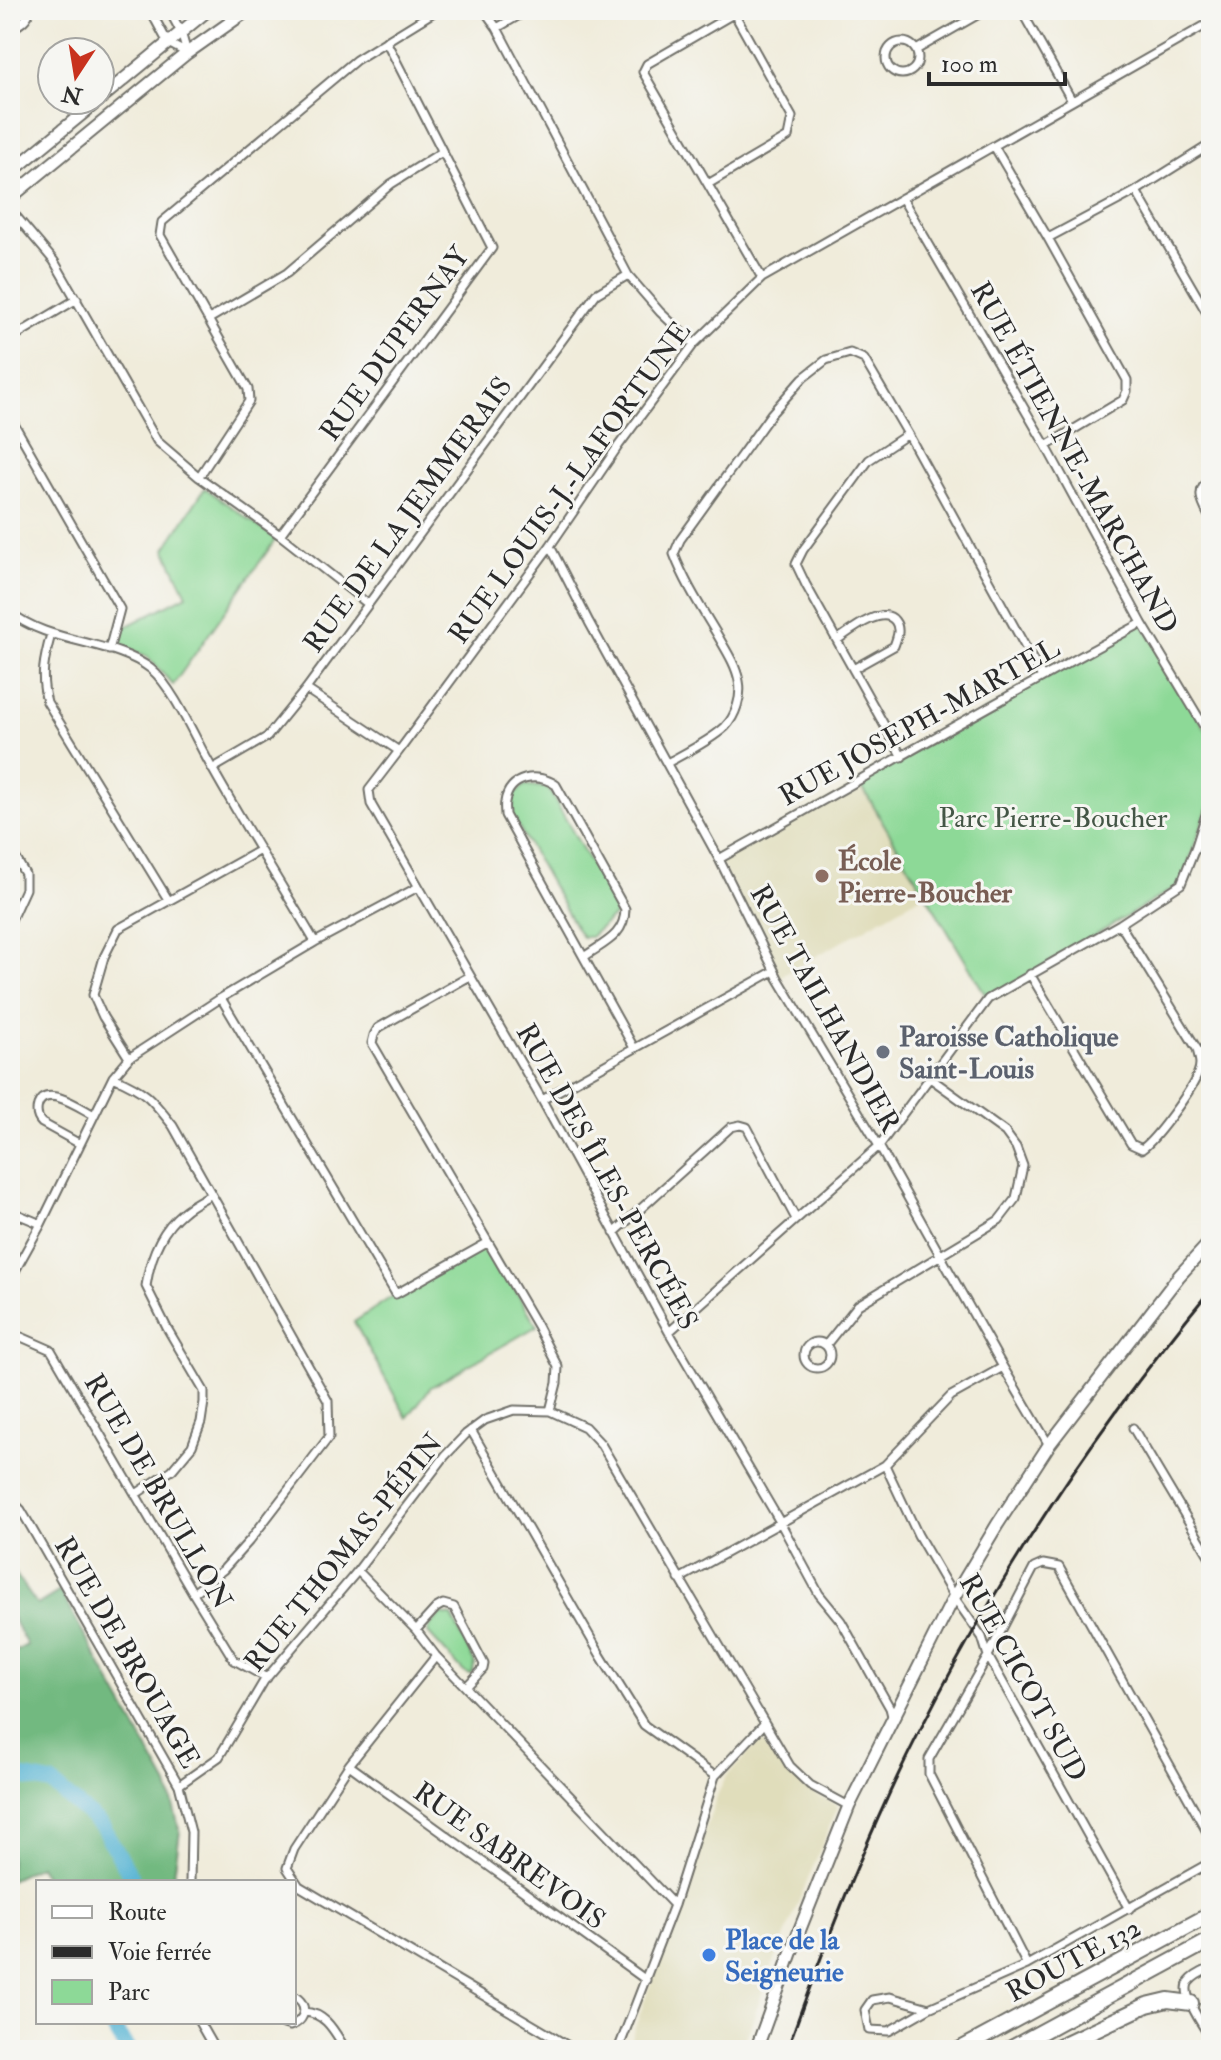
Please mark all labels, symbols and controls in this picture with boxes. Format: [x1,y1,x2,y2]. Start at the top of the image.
north arrow [36,36,116,116]
scale bar [929,36,1065,86]
text: 100 m [941,49,998,80]
text: N [59,79,86,111]
street label: RUE DUPERNAY [313,239,478,448]
street label: RUE ÉTIENNE-MARCHAND [962,276,1185,640]
street label: RUE LOUIS-J.-LAFORTUNE [442,315,699,651]
street label: RUE DE LA JEMMERAIS [296,370,520,660]
street label: RUE JOSEPH-MARTEL [773,631,1066,814]
park label: Parc Pierre-Boucher [939,801,1168,836]
place label: École Pierre-Boucher [838,843,1013,911]
marker: École Pierre-Boucher [813,867,831,885]
street label: RUE TAILHANDIER [742,879,908,1140]
street label: RUE DES ÎLES-PERCÉES [508,1018,706,1336]
place label: Paroisse Catholique Saint-Louis [899,1020,1119,1087]
marker: Paroisse Catholique Saint-Louis [874,1043,892,1061]
street label: RUE DE BRULLON [76,1368,239,1616]
street label: RUE THOMAS-PÉPIN [237,1427,451,1679]
street label: RUE DE BROUAGE [46,1531,207,1775]
street label: RUE CICOT SUD [951,1568,1094,1788]
street label: RUE SABREVOIS [406,1775,612,1938]
legend [36,1880,296,2024]
text: Route [108,1897,167,1928]
street label: ROUTE 132 [1000,1910,1147,2010]
place label: Place de la Seigneurie [725,1923,844,1990]
text: Voie ferrée [108,1937,211,1968]
marker: Place de la Seigneurie [700,1946,718,1964]
text: Parc [108,1977,150,2008]

